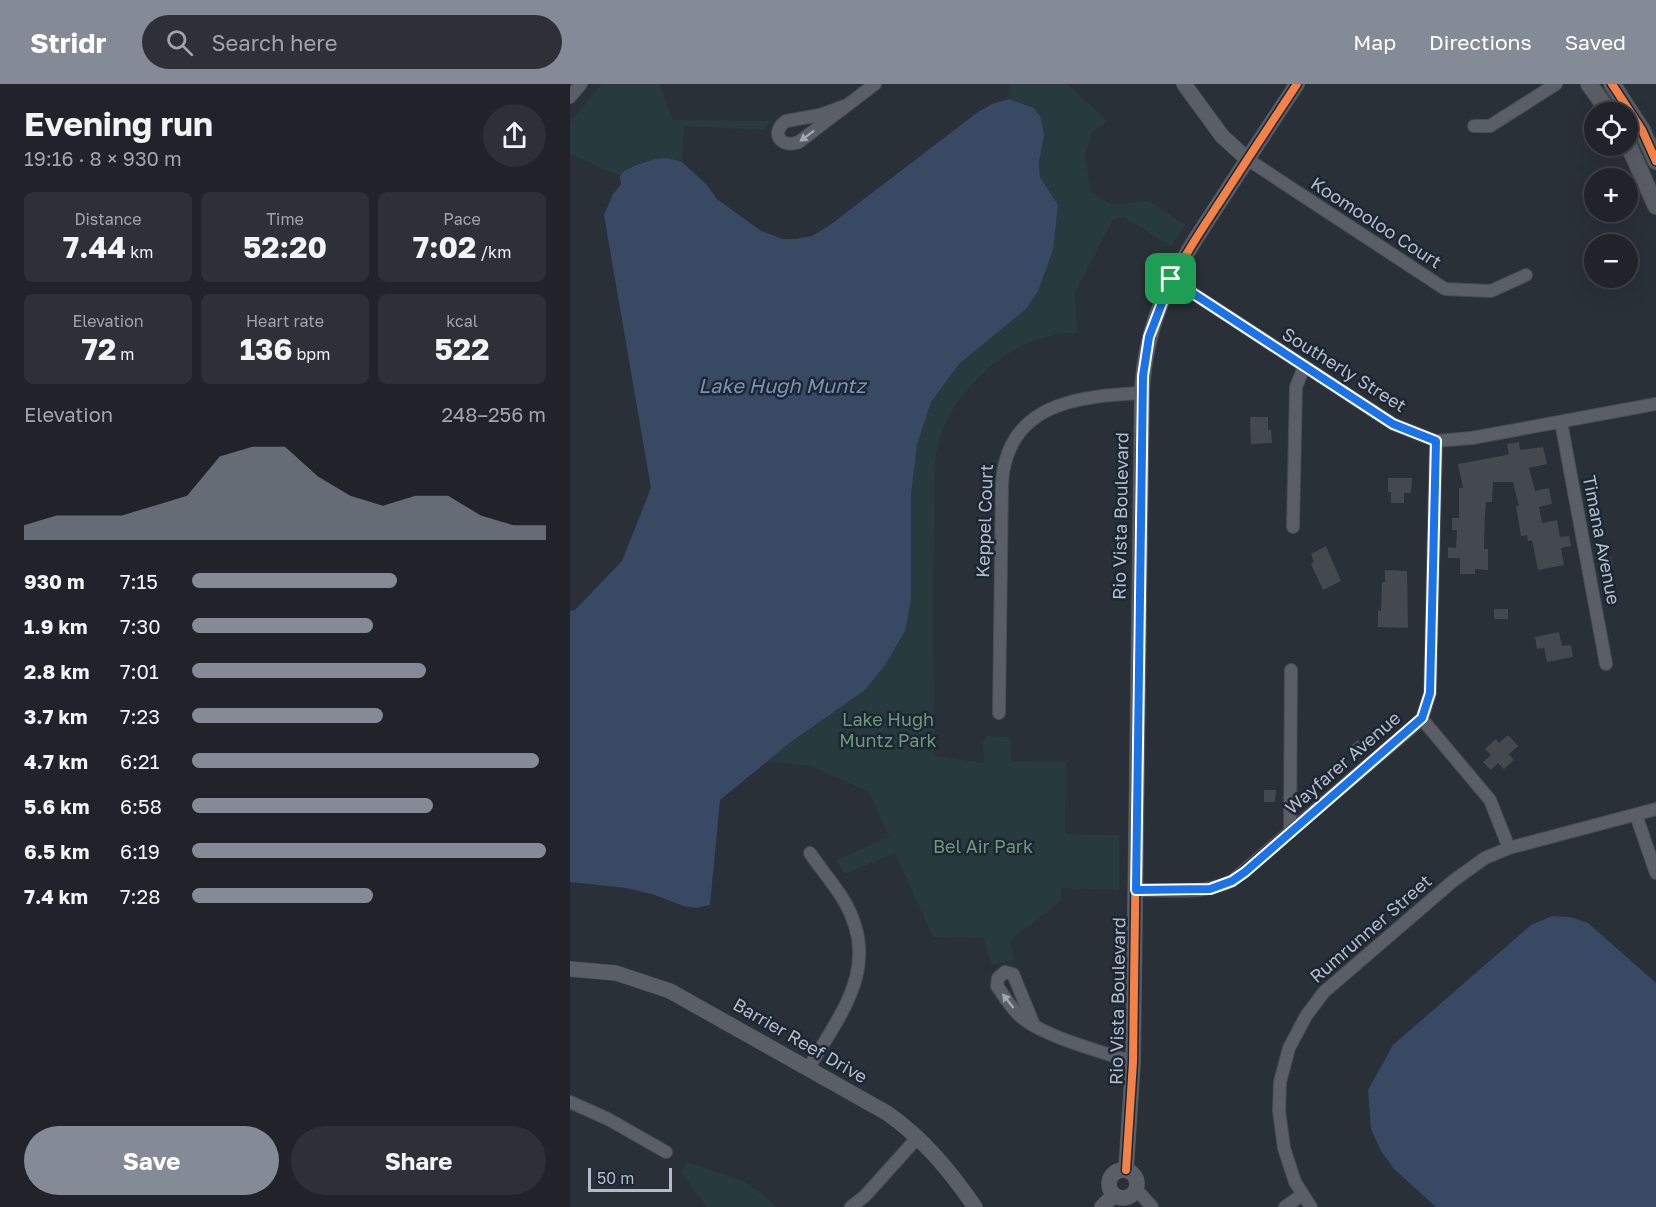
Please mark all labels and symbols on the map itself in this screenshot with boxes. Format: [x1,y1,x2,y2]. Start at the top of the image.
one-way arrow [799,130,814,142]
street label: Koomooloo Court [1307,172,1446,273]
pin [1145,253,1196,304]
street label: Southerly Street [1278,322,1411,416]
water label: Lake Hugh Muntz [698,373,867,398]
street label: Rio Vista Boulevard [1108,432,1132,600]
street label: Keppel Court [971,464,997,578]
street label: Timana Avenue [1579,473,1625,606]
street label: Wayfarer Avenue [1280,706,1404,818]
park label: Lake Hugh Muntz Park [839,708,937,751]
park label: Bel Air Park [933,835,1033,857]
street label: Rumrunner Street [1305,869,1436,987]
street label: Rio Vista Boulevard [1105,917,1129,1085]
street label: Barrier Reef Drive [729,993,872,1088]
one-way arrow [1001,993,1014,1009]
scale bar [588,1165,672,1192]

